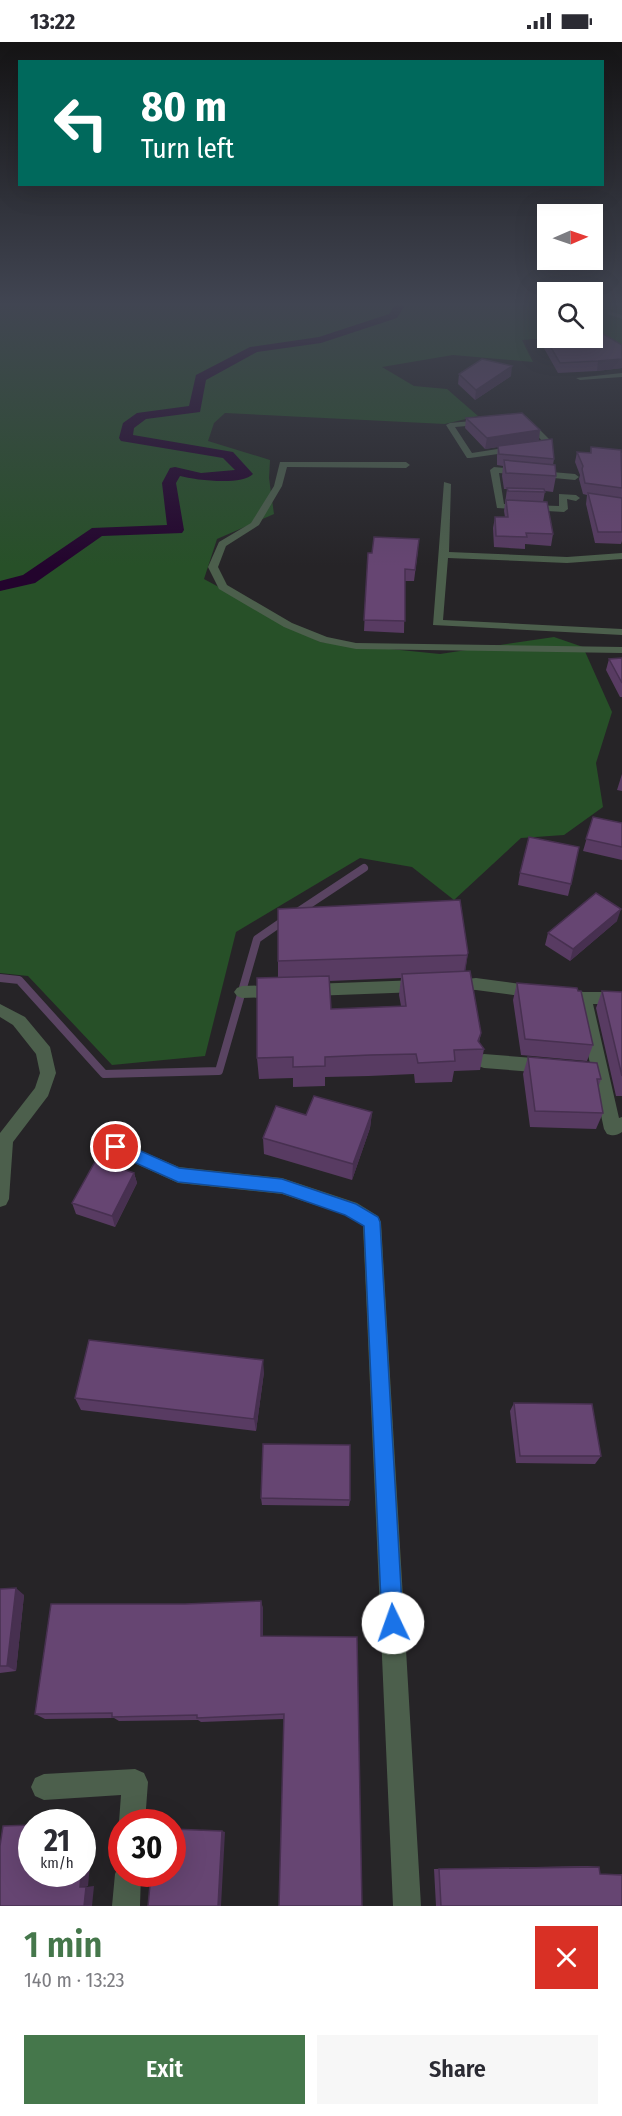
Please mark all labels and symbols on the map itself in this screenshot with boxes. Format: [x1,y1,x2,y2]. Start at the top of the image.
north arrow [537,204,603,270]
pin [90,1121,141,1172]
position arrow [361,1591,425,1655]
speed limit sign: 30 [108,1809,186,1887]

